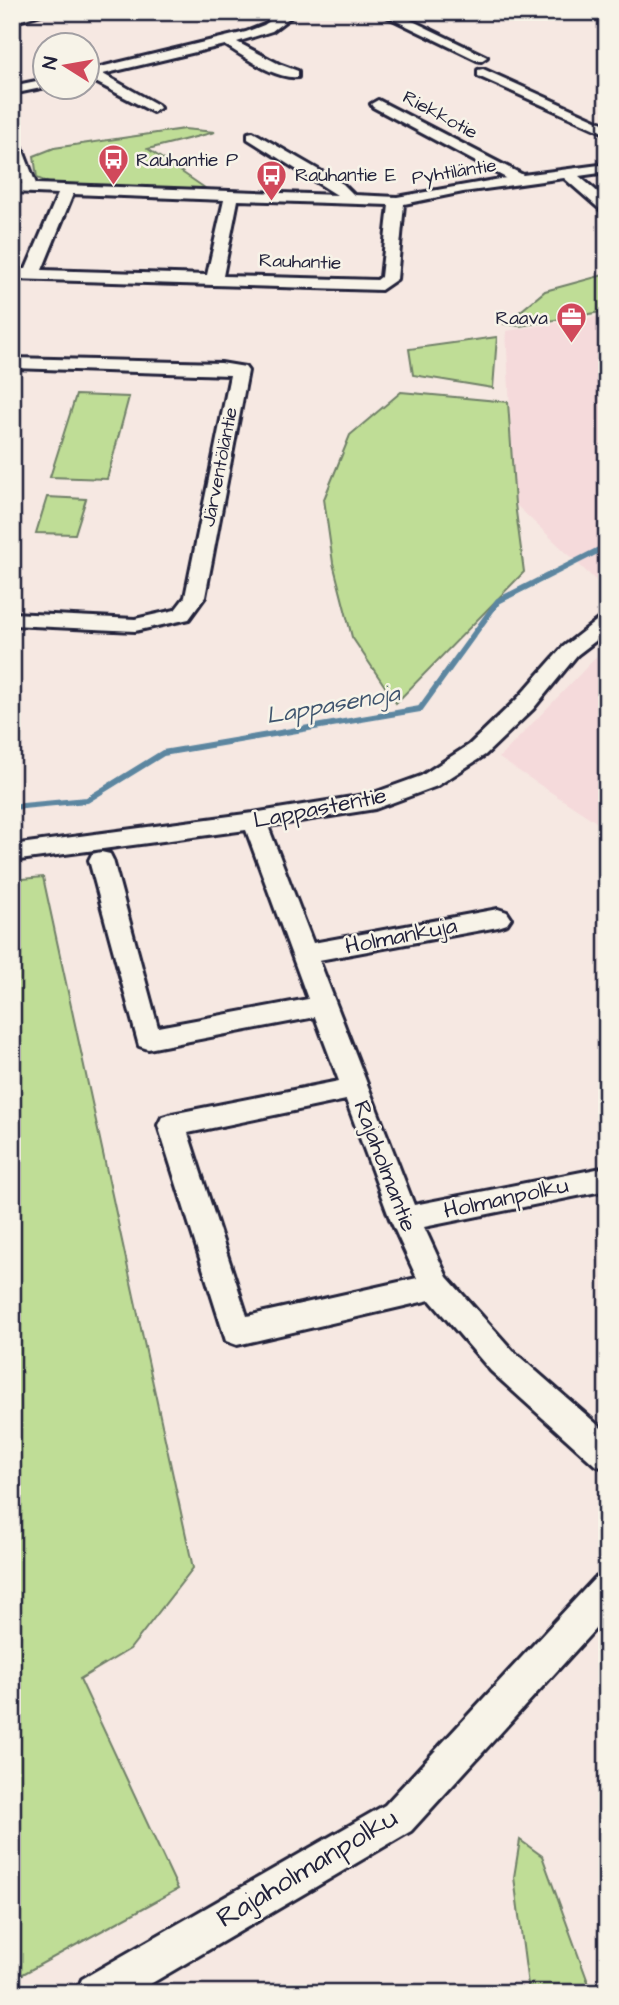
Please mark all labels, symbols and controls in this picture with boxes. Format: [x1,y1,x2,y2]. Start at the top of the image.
north arrow [32,32,102,102]
text: N [36,55,65,71]
street label: Riekkotie [398,84,482,146]
bus stop icon: Rauhantie P [96,143,130,187]
place label: Rauhantie P [136,147,238,174]
street label: Pyhtiläntie [410,152,498,193]
bus stop icon: Rauhantie E [255,158,289,202]
place label: Rauhantie E [295,162,396,189]
street label: Rauhantie [258,247,342,277]
office icon: Raava [554,301,588,345]
place label: Raava [496,305,548,332]
street label: Järventöläntie [195,405,245,529]
water label: Lappasenoja [264,676,404,733]
street label: Lappastentie [251,779,389,837]
street label: Holmankuja [342,909,460,963]
street label: Rajaholmantie [345,1096,425,1236]
street label: Holmanpolku [441,1169,571,1227]
street label: Rajaholmanpolku [209,1799,405,1937]

